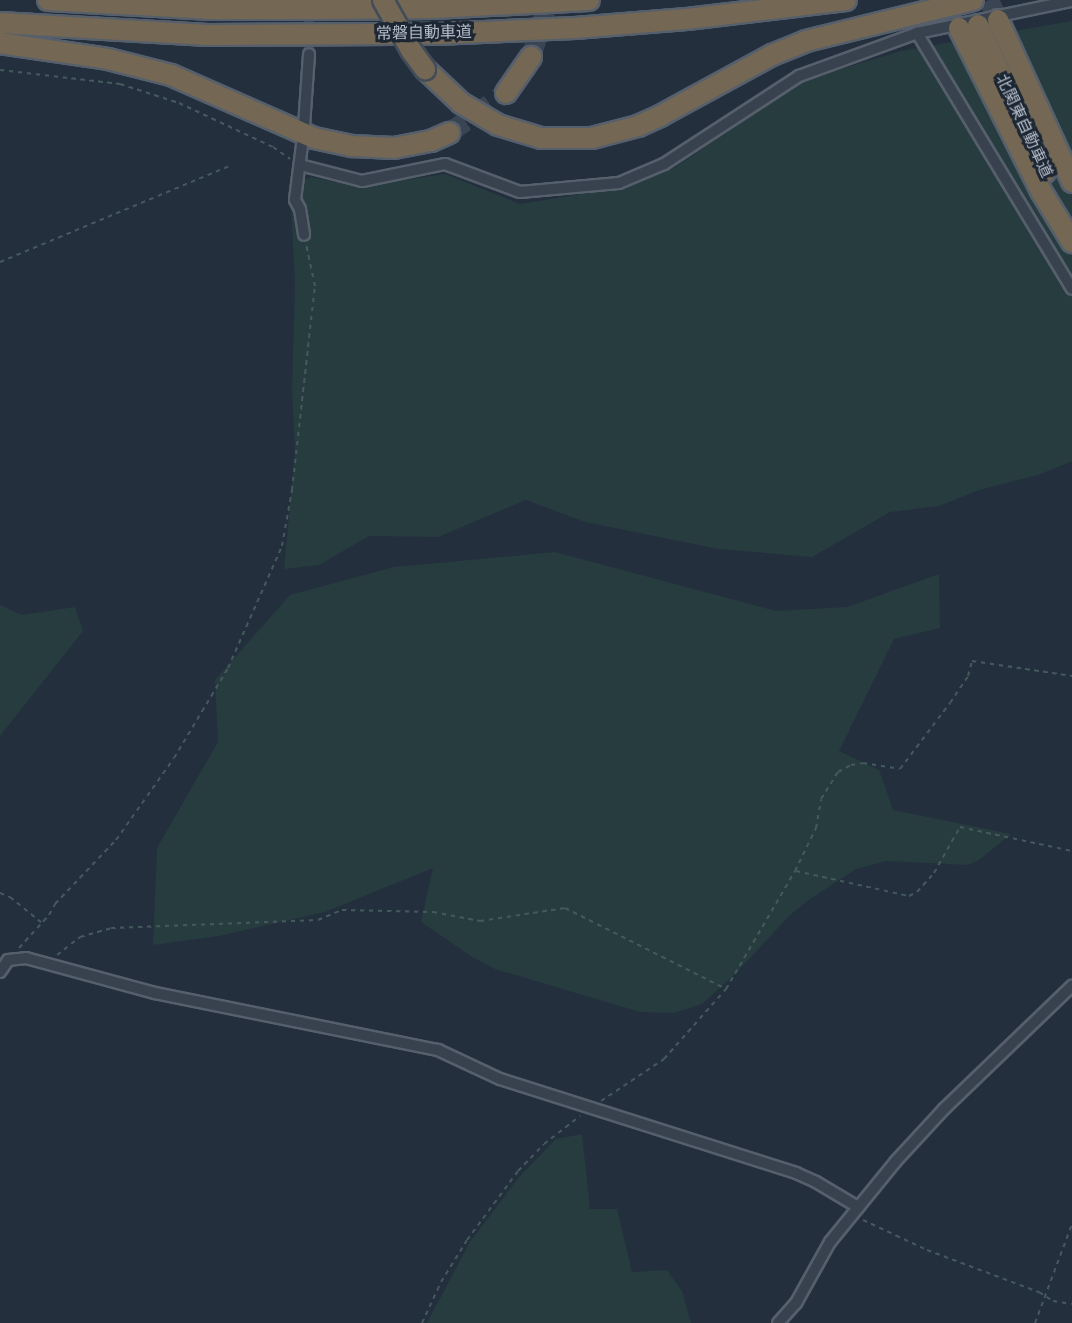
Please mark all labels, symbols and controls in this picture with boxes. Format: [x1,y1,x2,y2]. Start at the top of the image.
street label: 常磐自動車道 [376,23,472,43]
street label: 北関東自動車道 [992,71,1056,181]

